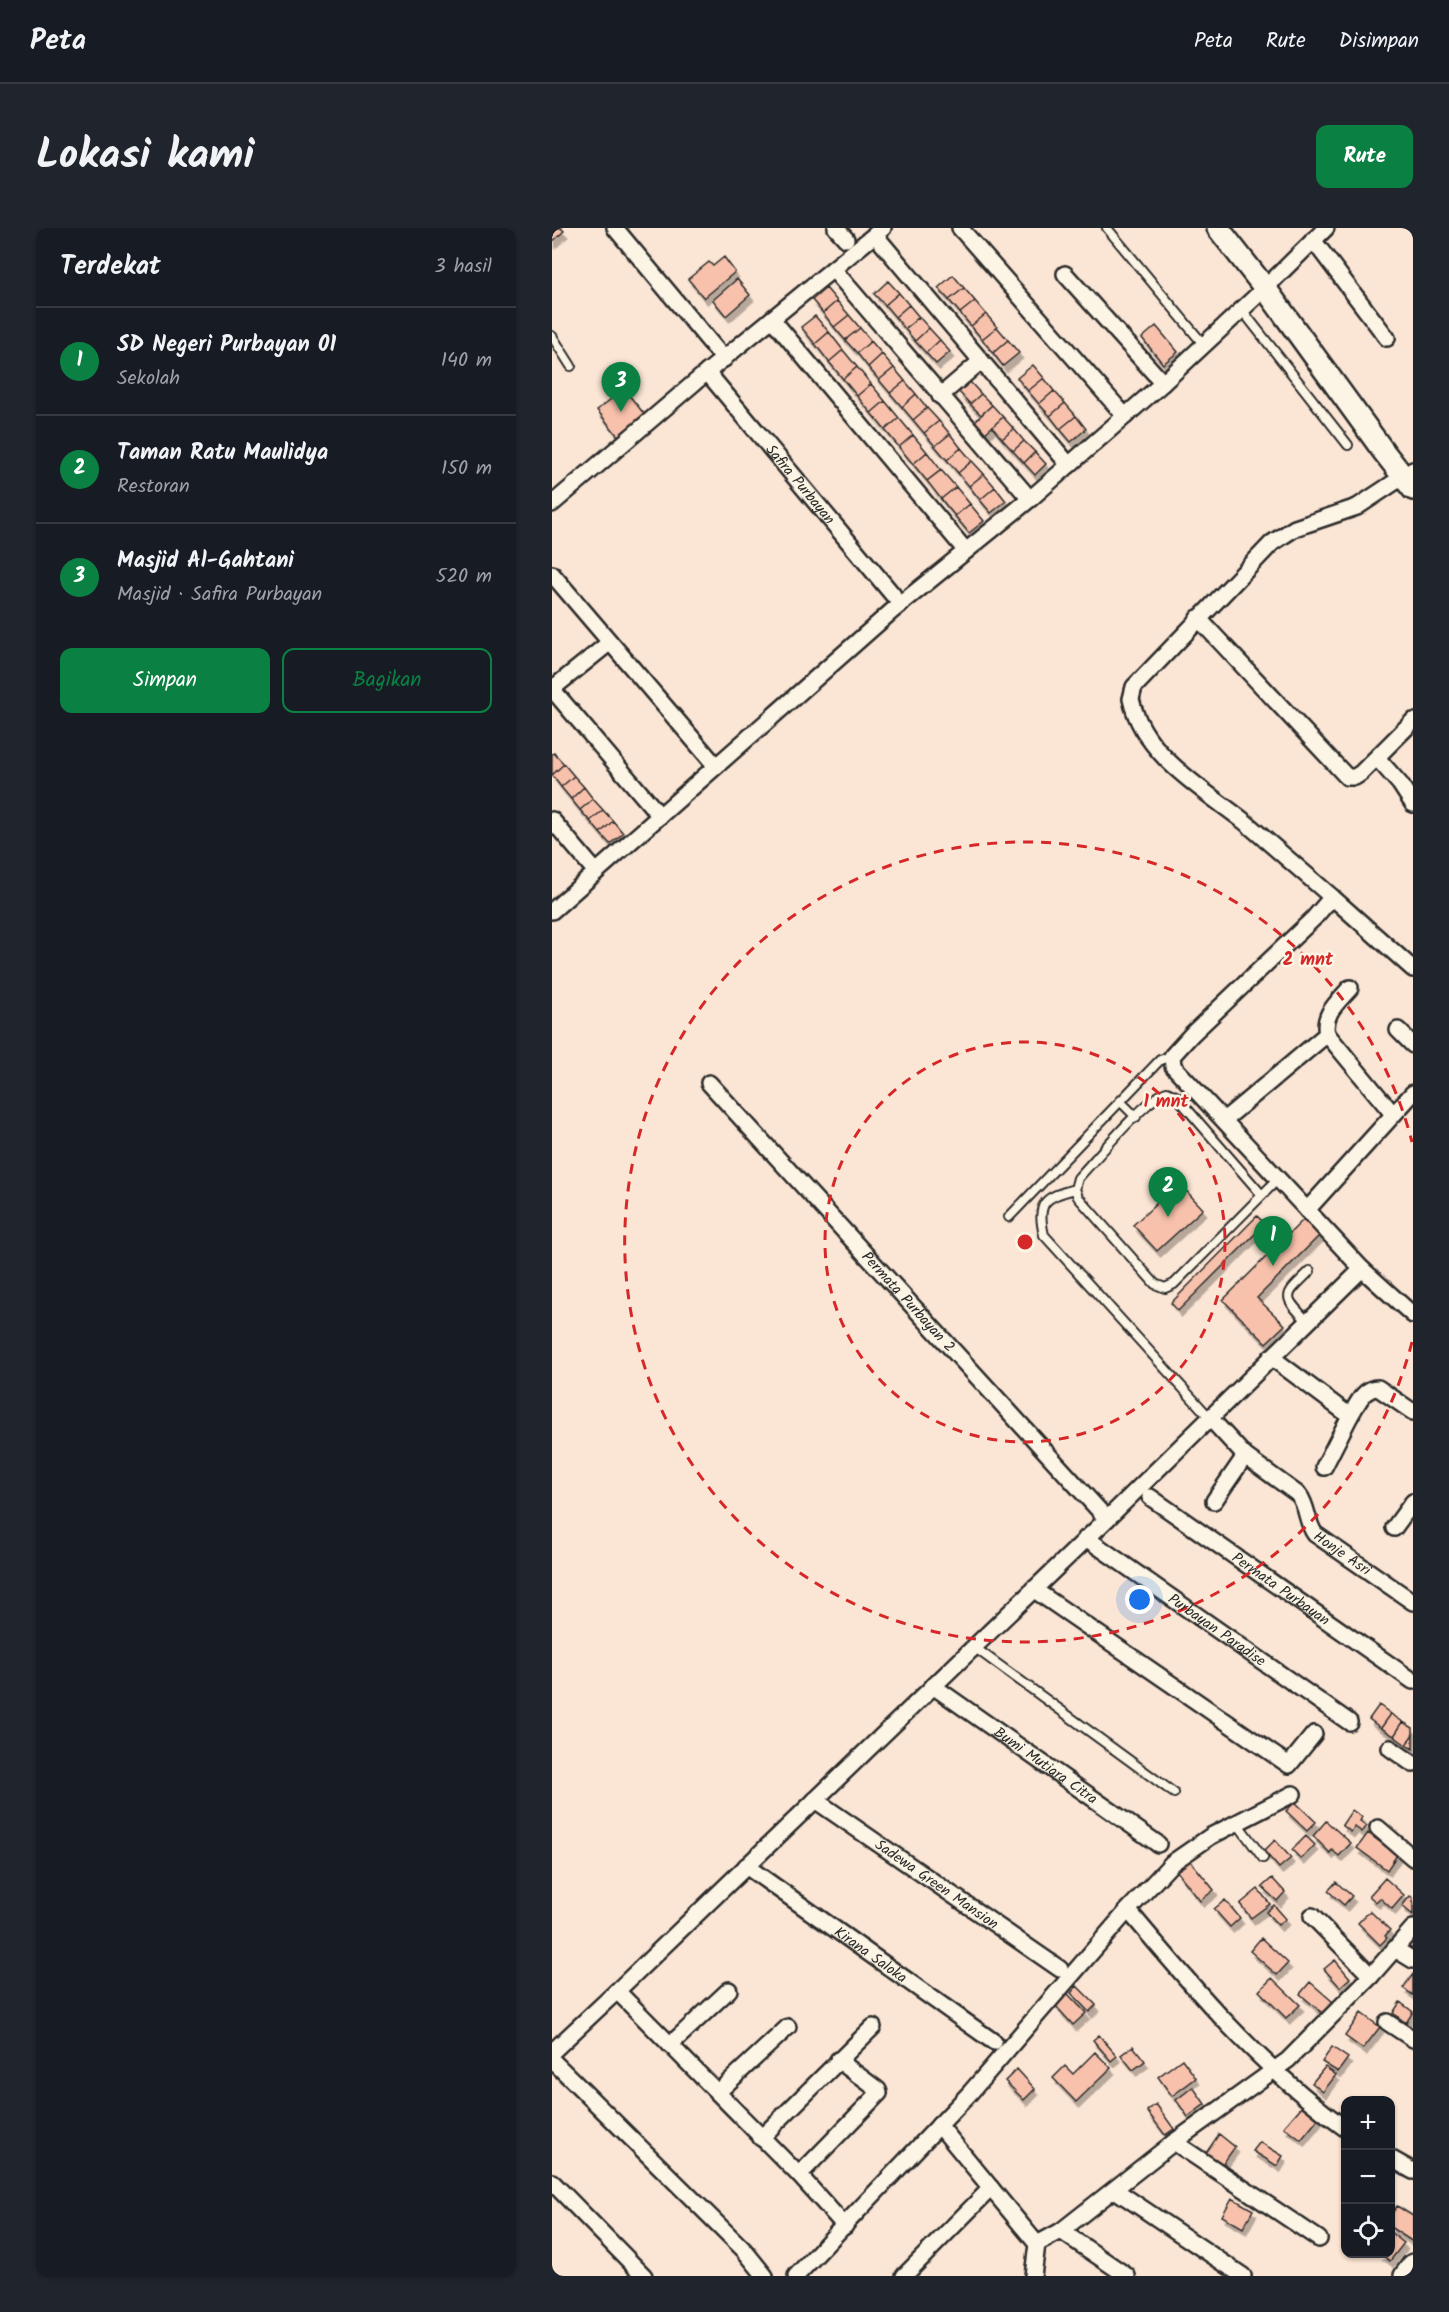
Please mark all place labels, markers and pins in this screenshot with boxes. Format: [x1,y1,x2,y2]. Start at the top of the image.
pin: 3 [602,362,640,412]
pin: 2 [1148,1168,1188,1217]
pin: 1 [1254,1216,1292,1266]
centre of rings [1015,1232,1035,1252]

